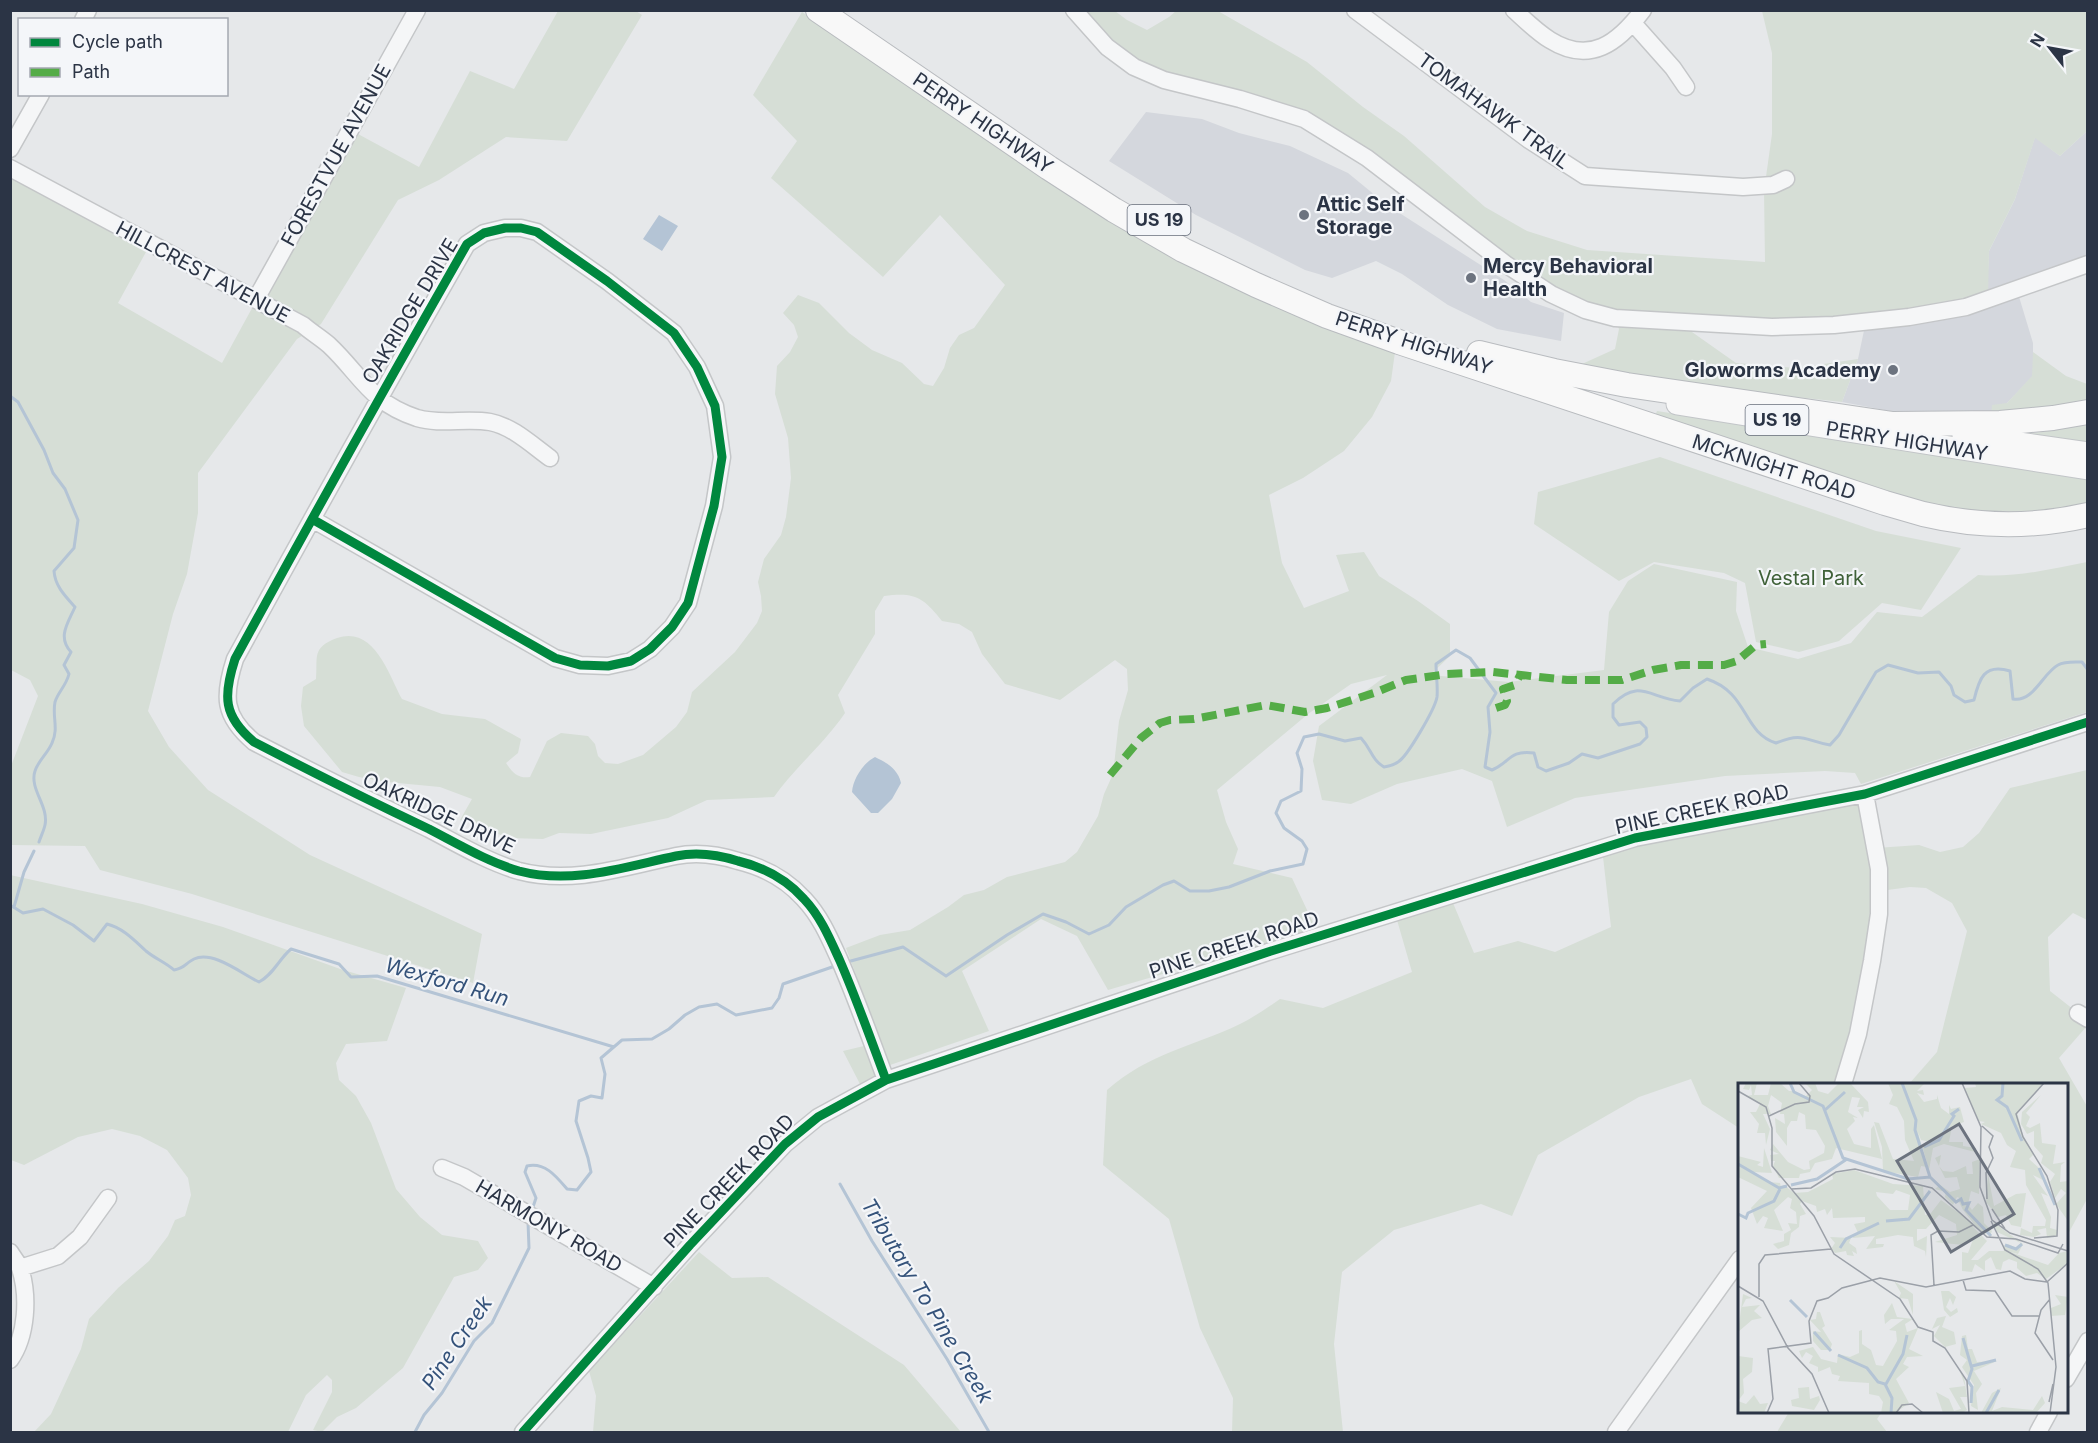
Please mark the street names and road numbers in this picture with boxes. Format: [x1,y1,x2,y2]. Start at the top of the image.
street label: TOMAHAWK TRAIL [1413,48,1575,174]
street label: FORESTVUE AVENUE [276,60,396,250]
street label: PERRY HIGHWAY [908,67,1058,179]
road number: US 19 [1128,205,1190,235]
street label: HILLCREST AVENUE [112,216,294,328]
street label: OAKRIDGE DRIVE [357,234,463,388]
street label: PERRY HIGHWAY [1332,306,1496,380]
road number: US 19 [1746,405,1808,435]
street label: PERRY HIGHWAY [1824,416,1990,466]
street label: MCKNIGHT ROAD [1689,429,1859,505]
street label: OAKRIDGE DRIVE [359,767,519,859]
street label: PINE CREEK ROAD [1613,779,1791,839]
street label: PINE CREEK ROAD [1146,906,1322,984]
street label: PINE CREEK ROAD [659,1109,799,1253]
street label: HARMONY ROAD [472,1174,626,1278]

